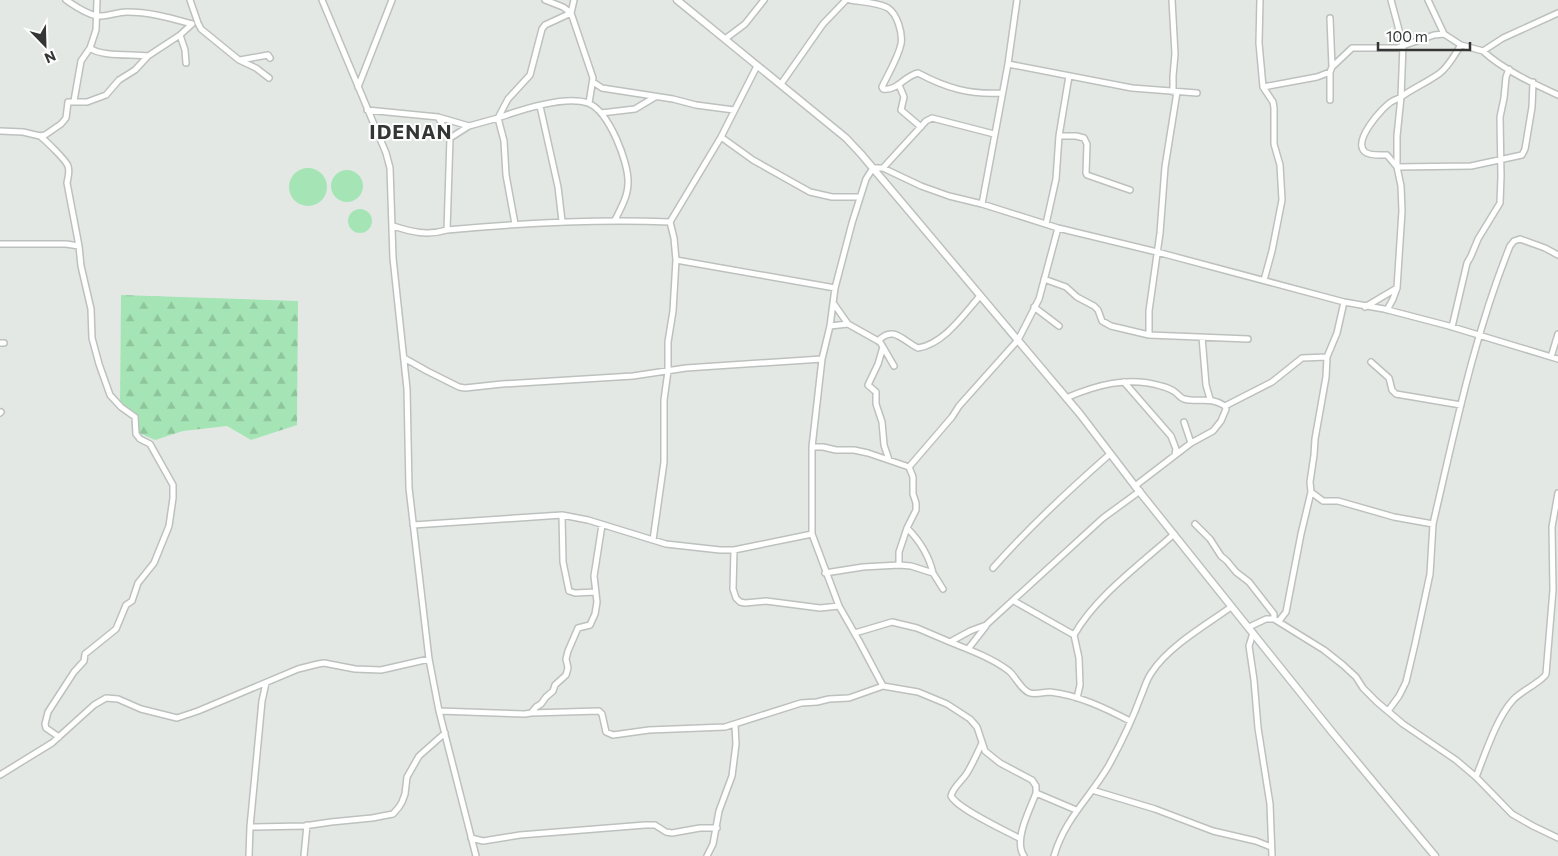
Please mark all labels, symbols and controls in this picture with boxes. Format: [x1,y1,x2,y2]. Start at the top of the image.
north arrow [20,20,70,70]
scale bar [1378,20,1470,52]
text: 100 m [1386,27,1428,45]
text: N [42,48,58,67]
district label: IDENAN [369,119,453,143]

